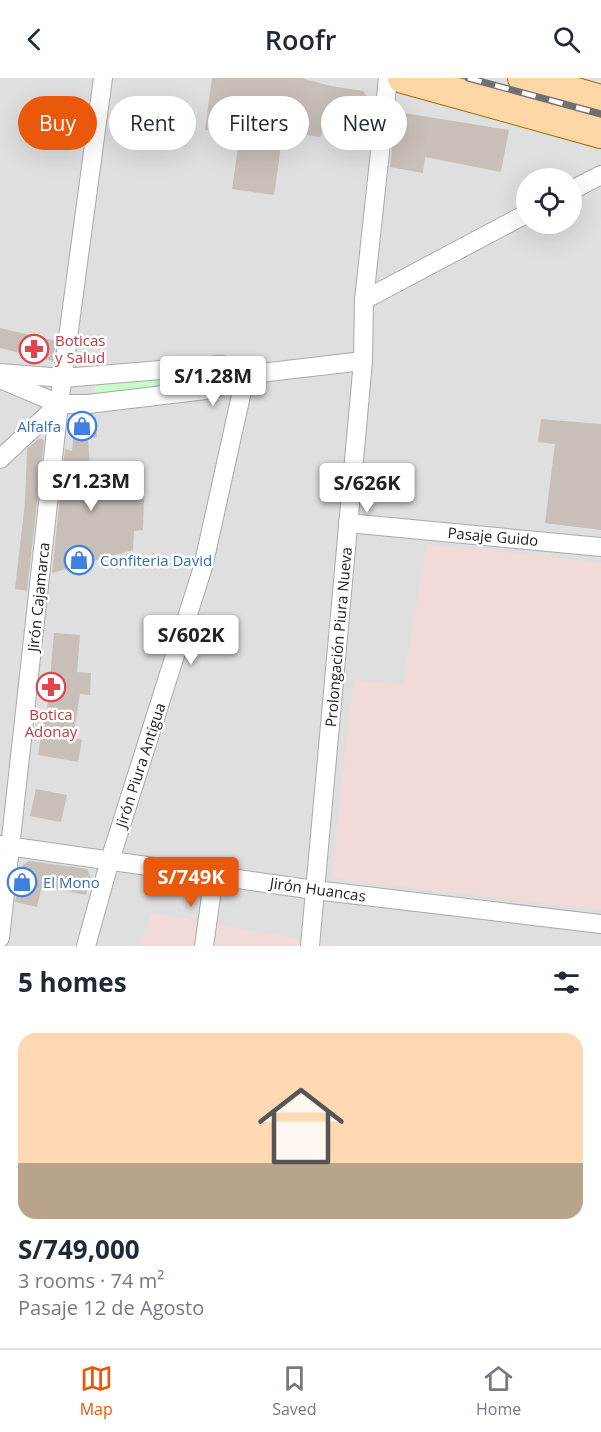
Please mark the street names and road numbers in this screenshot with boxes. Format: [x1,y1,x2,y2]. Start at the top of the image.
street label: Pasaje Guido [447,522,539,550]
street label: Jirón Cajamarca [22,541,54,655]
street label: Prolongación Piura Nueva [320,546,356,728]
street label: Jirón Piura Antigua [110,700,170,832]
street label: Jirón Huancas [267,872,367,906]

